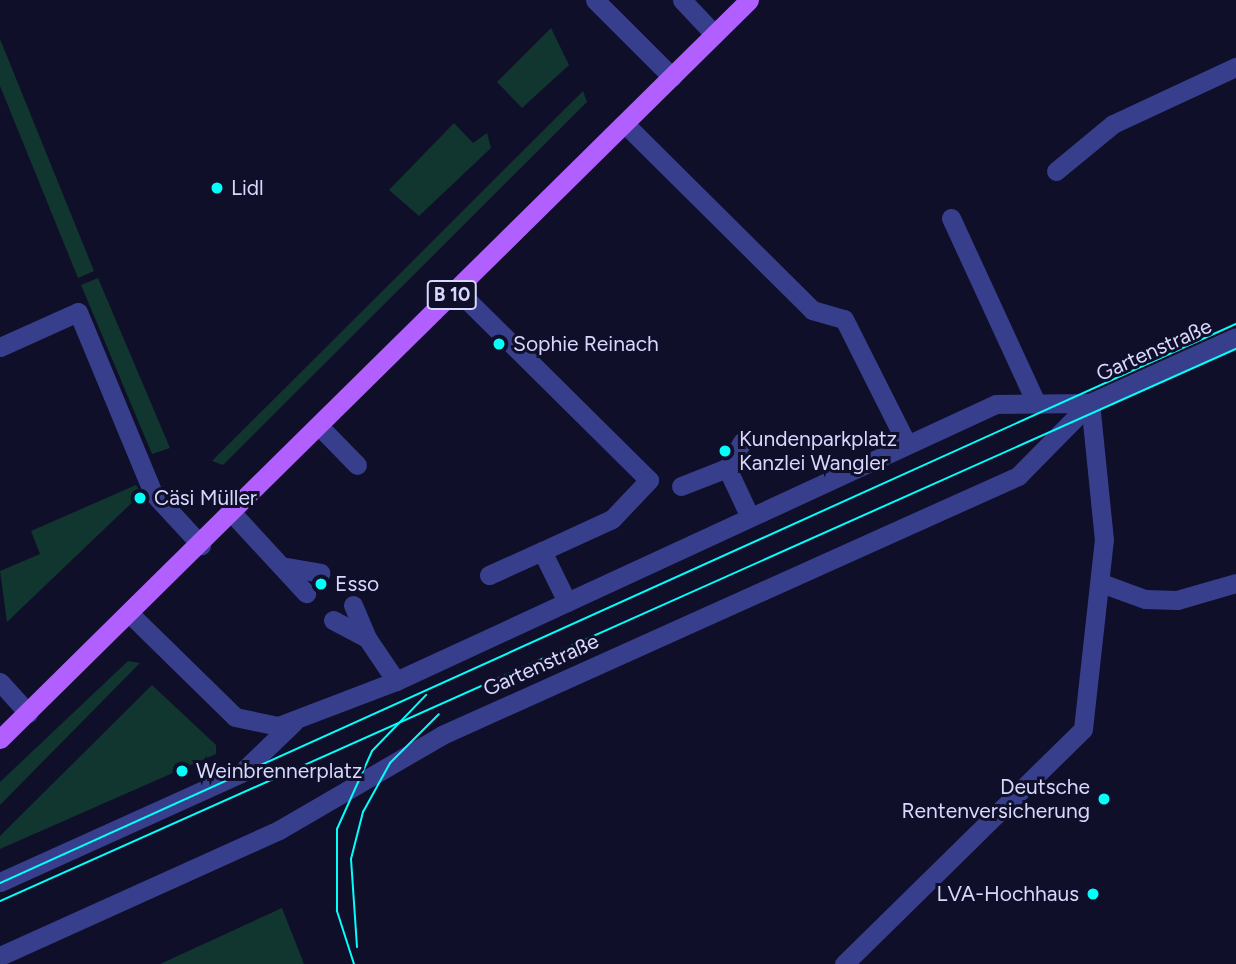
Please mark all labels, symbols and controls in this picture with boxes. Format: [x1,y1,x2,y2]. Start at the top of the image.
place label: Lidl [231,175,264,201]
marker: Lidl [209,180,225,196]
road number: B 10 [426,280,478,310]
street label: Gartenstraße [1092,313,1216,387]
place label: Sophie Reinach [513,331,659,357]
marker: Sophie Reinach [491,336,507,352]
place label: Kundenparkplatz Kanzlei Wangler [739,426,897,476]
marker: Kundenparkplatz Kanzlei Wangler [717,443,733,459]
place label: Cäsi Müller [154,485,257,511]
marker: Cäsi Müller [132,490,148,506]
place label: Esso [335,571,379,597]
marker: Esso [313,576,329,592]
street label: Gartenstraße [479,628,603,702]
place label: Weinbrennerplatz [196,758,362,784]
marker: Weinbrennerplatz [174,763,190,779]
place label: Deutsche Rentenversicherung [901,774,1090,824]
marker: Deutsche Rentenversicherung [1096,791,1112,807]
place label: LVA-Hochhaus [937,881,1079,907]
marker: LVA-Hochhaus [1085,886,1101,902]

